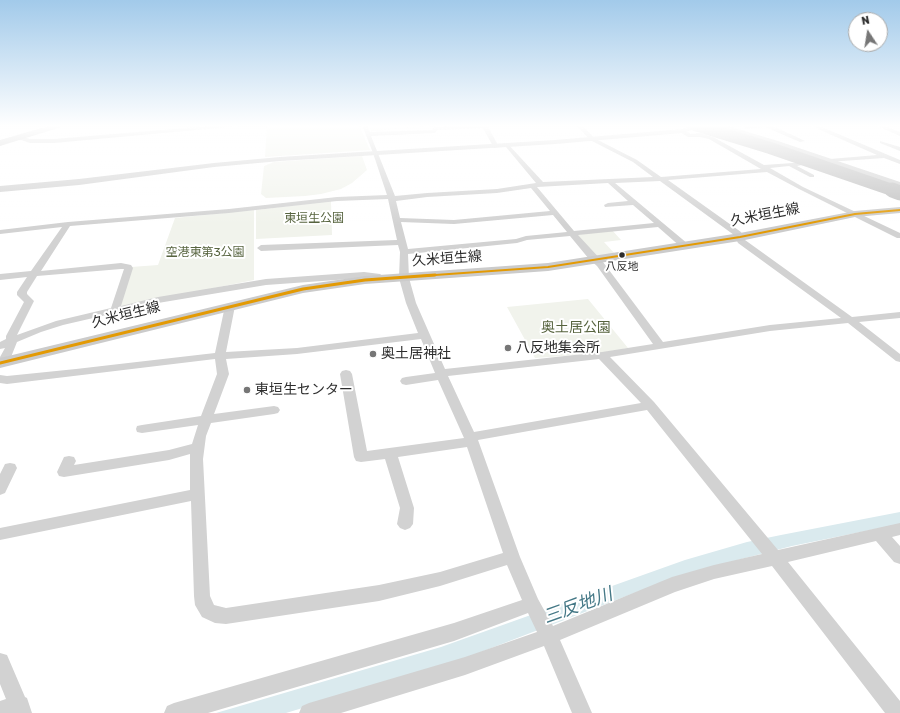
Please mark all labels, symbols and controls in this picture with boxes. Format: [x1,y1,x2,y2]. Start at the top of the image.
north arrow [848,12,888,52]
text: N [860,14,871,28]
street label: 久米垣生線 [729,200,801,230]
park label: 東垣生公園 [284,212,344,226]
park label: 空港東第3公園 [165,246,245,260]
street label: 久米垣生線 [411,248,483,270]
marker: 八反地 [617,250,627,260]
place label: 八反地 [606,260,638,274]
street label: 久米垣生線 [90,298,162,332]
park label: 奥土居公園 [541,320,611,336]
place label: 八反地集会所 [516,340,600,356]
marker: 八反地集会所 [503,343,513,353]
place label: 奥土居神社 [381,346,451,362]
marker: 奥土居神社 [368,349,378,359]
place label: 東垣生センター [255,382,353,398]
marker: 東垣生センター [242,385,252,395]
water label: 三反地川 [540,584,616,628]

